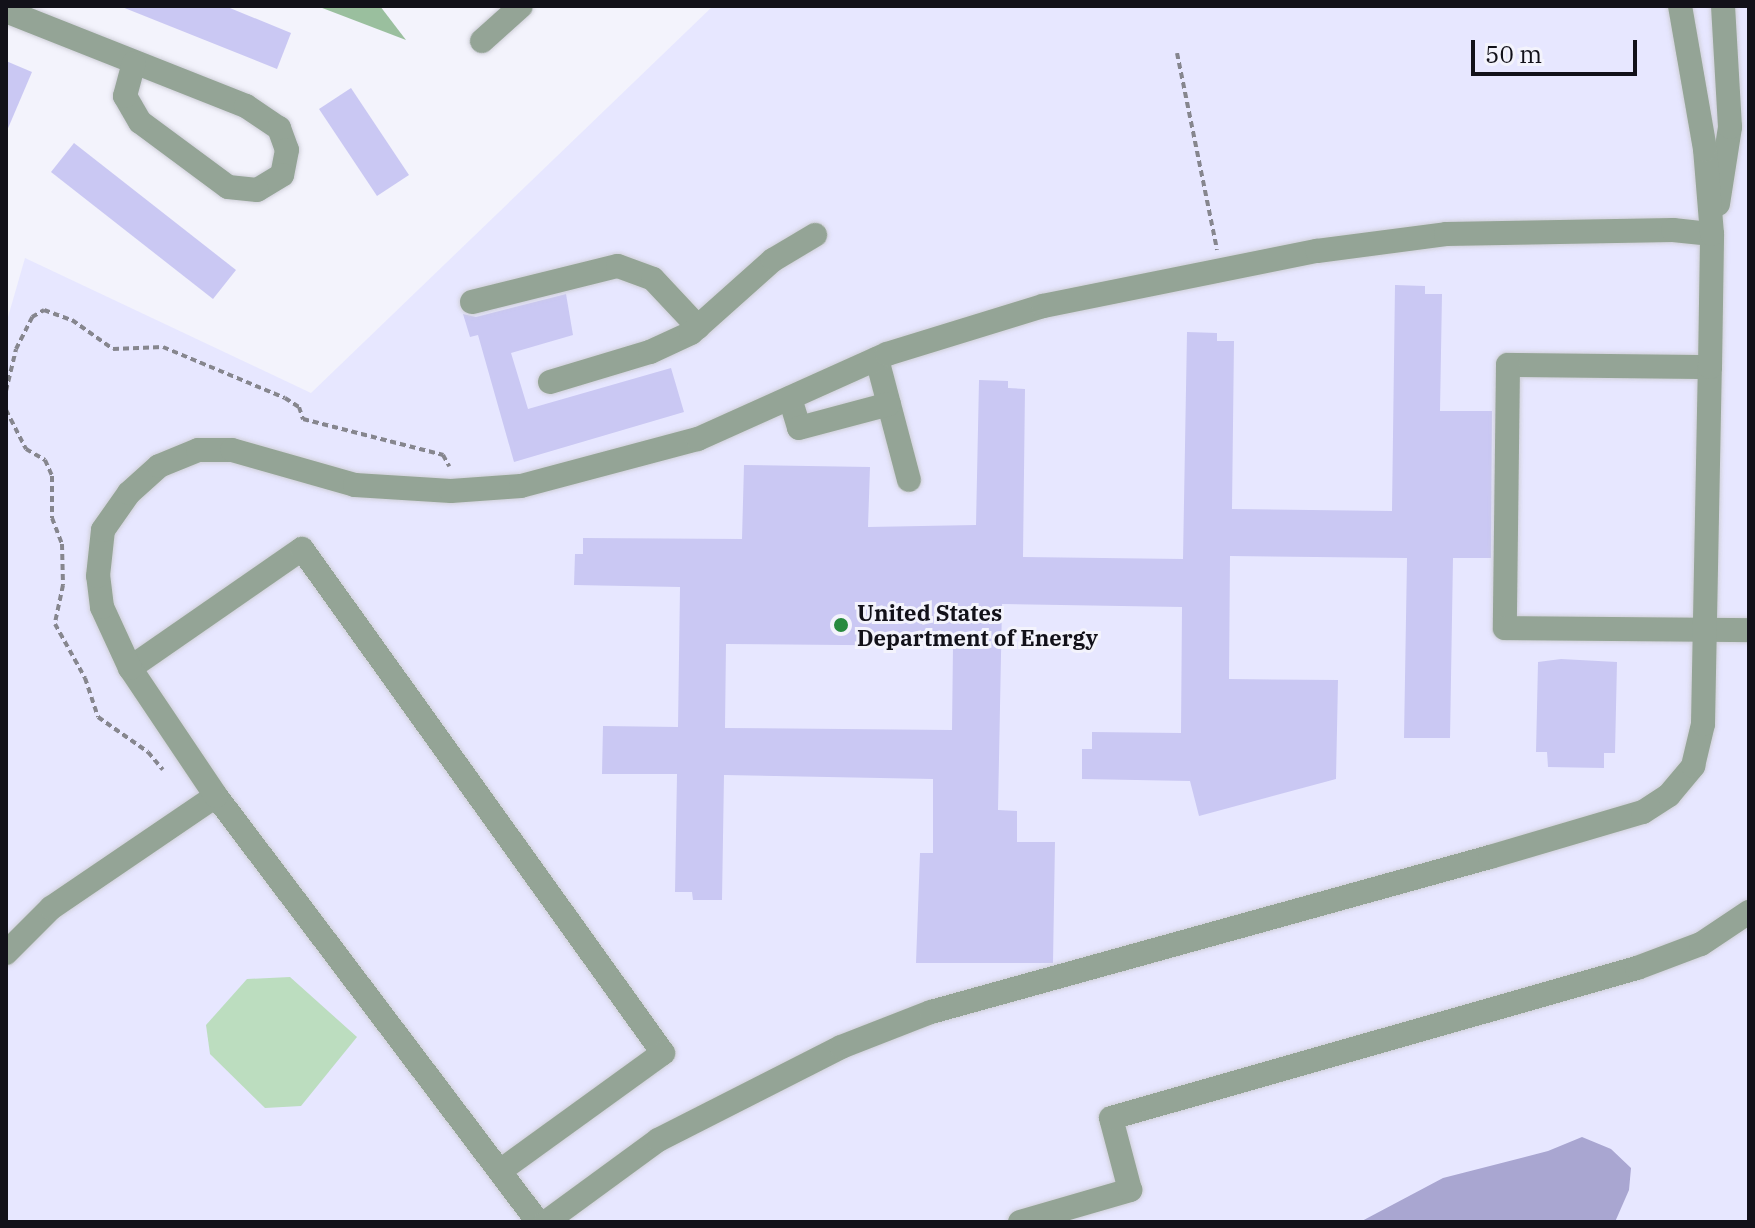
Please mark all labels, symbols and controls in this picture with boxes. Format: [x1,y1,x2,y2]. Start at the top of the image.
scale bar [1475,24,1641,74]
text: 50 m [1485,38,1542,70]
place label: United States Department of Energy [857,599,1098,650]
marker: United States Department of Energy [832,616,850,634]

